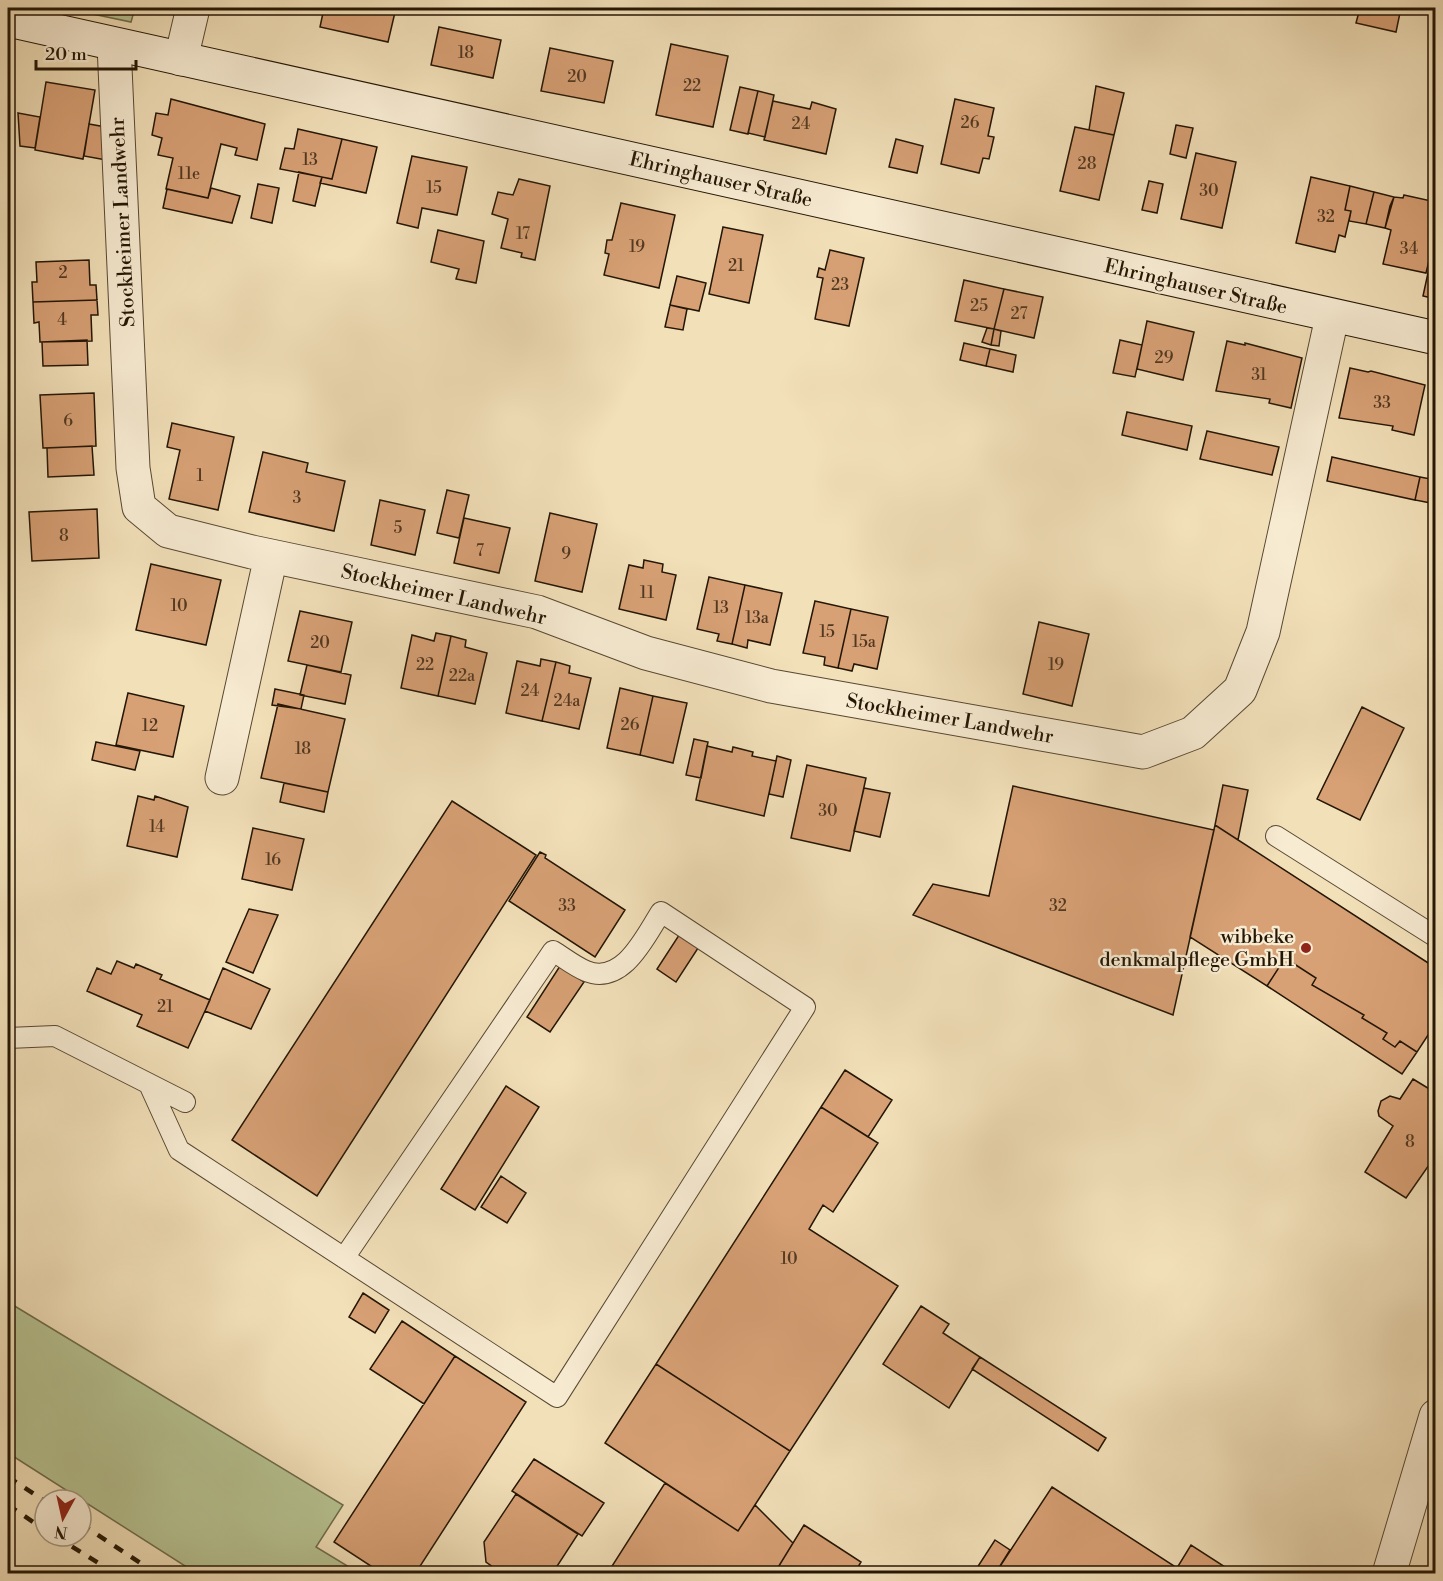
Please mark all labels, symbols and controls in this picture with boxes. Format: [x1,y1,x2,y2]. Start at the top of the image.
scale bar [36,33,136,71]
text: 20 m [45,43,87,66]
house number: 18 [458,43,474,63]
house number: 20 [567,67,587,87]
house number: 22 [683,76,701,96]
house number: 26 [961,113,980,133]
house number: 24 [792,114,811,134]
street label: Stockheimer Landwehr [105,116,141,328]
street label: Ehringhauser Straße [627,147,815,214]
house number: 13 [302,150,318,170]
house number: 28 [1078,154,1097,174]
house number: 11e [178,164,200,184]
house number: 15 [426,178,442,198]
house number: 30 [1199,181,1219,201]
house number: 32 [1317,207,1335,227]
house number: 17 [516,224,530,244]
house number: 19 [629,237,645,257]
house number: 34 [1400,239,1419,259]
street label: Ehringhauser Straße [1102,254,1290,321]
house number: 21 [728,256,744,276]
house number: 2 [58,263,68,283]
house number: 23 [831,275,849,295]
house number: 25 [970,296,988,316]
house number: 27 [1010,304,1028,324]
house number: 4 [57,310,67,330]
house number: 29 [1155,348,1174,368]
house number: 31 [1251,365,1267,385]
house number: 33 [1373,393,1391,413]
house number: 6 [63,411,73,431]
house number: 1 [197,466,204,486]
house number: 3 [293,488,302,508]
house number: 5 [394,518,403,538]
house number: 8 [59,526,69,546]
house number: 7 [476,541,484,561]
house number: 9 [561,544,571,564]
street label: Stockheimer Landwehr [338,560,549,631]
house number: 11 [640,583,654,603]
house number: 10 [171,596,188,616]
house number: 13 [713,598,729,618]
house number: 13a [745,608,770,628]
house number: 15 [819,622,835,642]
house number: 15a [852,632,877,652]
house number: 20 [310,633,330,653]
house number: 22 [416,655,434,675]
house number: 19 [1048,655,1064,675]
house number: 22a [449,666,476,686]
house number: 24 [521,681,540,701]
street label: Stockheimer Landwehr [844,689,1056,750]
house number: 24a [554,691,581,711]
house number: 26 [621,715,640,735]
house number: 12 [142,716,158,736]
house number: 18 [295,739,311,759]
house number: 30 [818,801,838,821]
house number: 14 [149,817,165,837]
house number: 16 [265,850,281,870]
house number: 33 [558,896,576,916]
house number: 32 [1049,896,1067,916]
place label: wibbeke denkmalpflege GmbH [1099,925,1294,973]
marker: wibbeke denkmalpflege GmbH [1299,941,1313,955]
house number: 21 [157,997,173,1017]
house number: 8 [1405,1132,1415,1152]
house number: 10 [781,1249,798,1269]
north arrow [33,1488,93,1548]
text: N [53,1521,69,1543]

